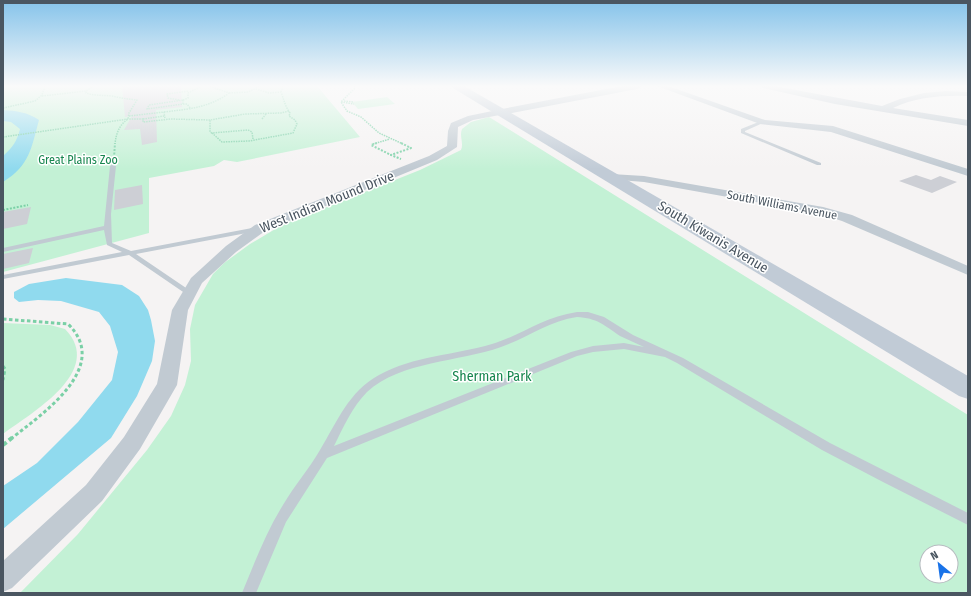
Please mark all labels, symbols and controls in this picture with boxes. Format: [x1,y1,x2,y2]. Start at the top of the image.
park label: Great Plains Zoo [38,153,118,167]
street label: West Indian Mound Drive [257,167,397,237]
street label: South Williams Avenue [726,187,838,223]
street label: South Kiwanis Avenue [655,197,771,277]
park label: Sherman Park [452,368,532,385]
north arrow [919,544,959,584]
text: N [928,548,940,563]

